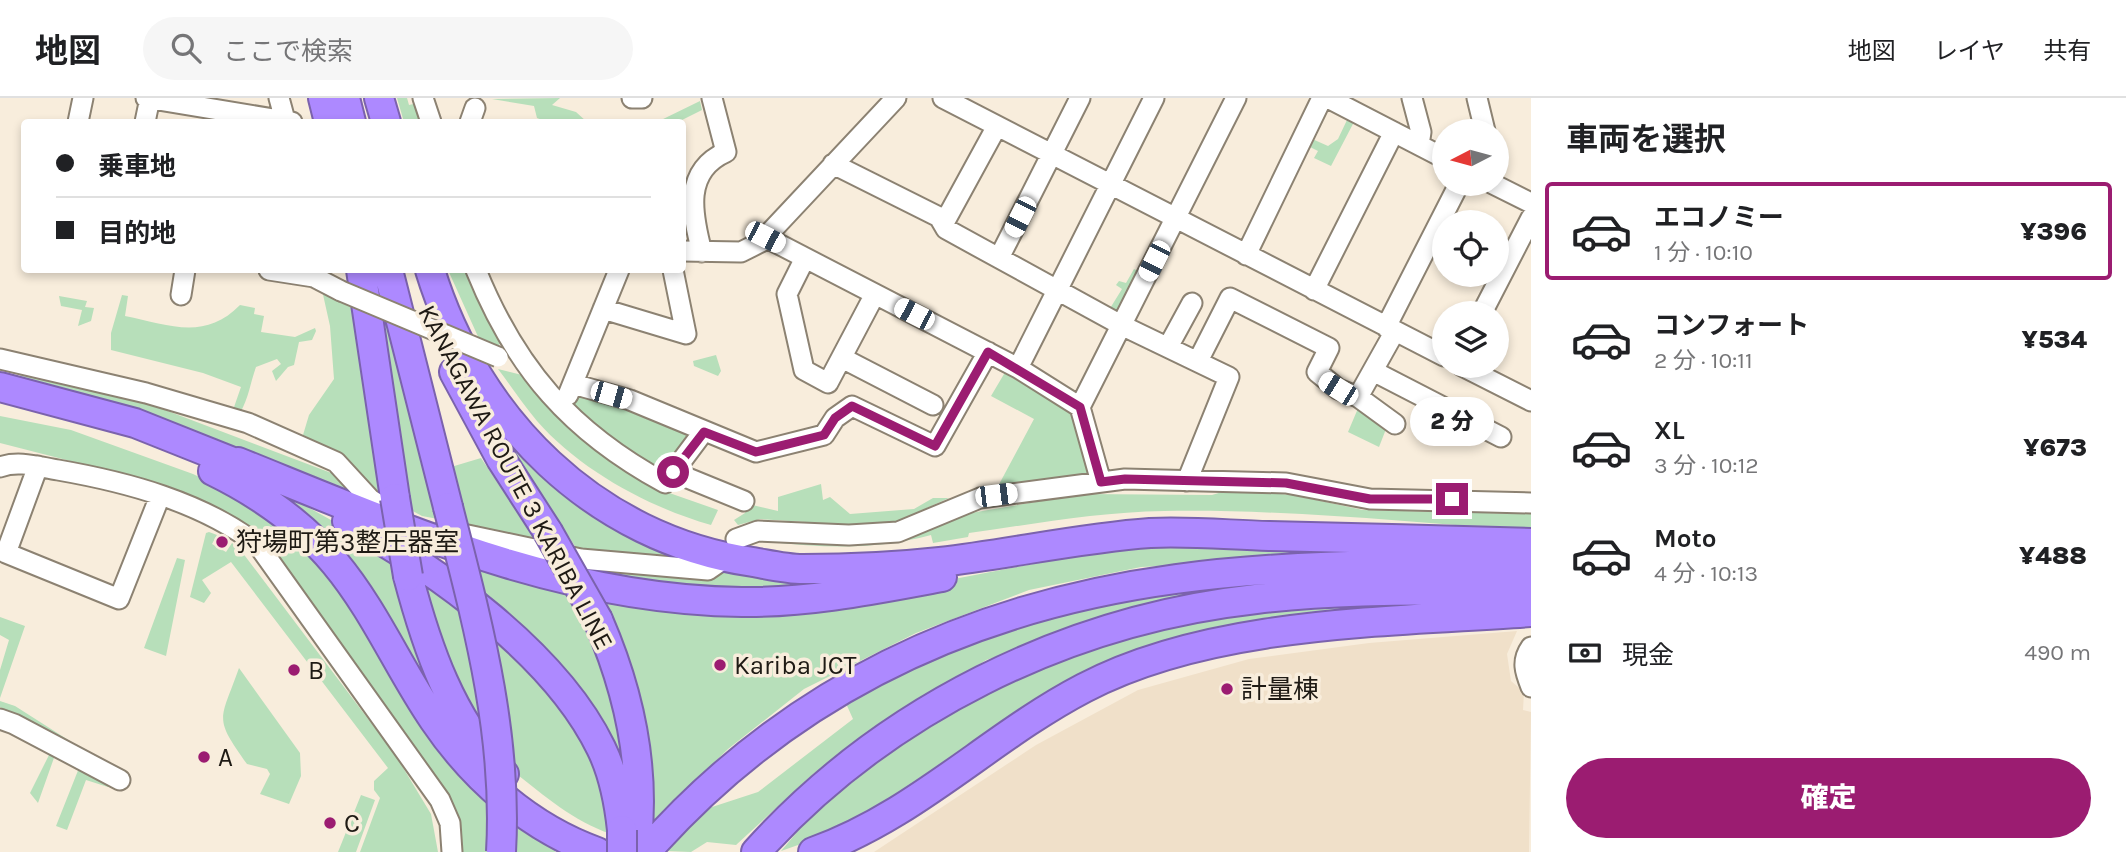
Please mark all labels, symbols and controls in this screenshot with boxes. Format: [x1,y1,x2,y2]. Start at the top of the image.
search box [143,17,633,80]
icon: search [167,29,205,67]
text: 地図 [35,32,101,70]
text: ここで検索 [223,36,353,67]
text: 地図 [1848,37,1896,65]
text: レイヤ [1934,37,2005,65]
text: 共有 [2043,37,2091,65]
north arrow [1432,119,1508,196]
map controls [1432,119,1509,378]
text: 車両を選択 [1566,121,1726,158]
text: 乗車地 [98,151,176,182]
car [1002,194,1039,240]
icon: car [1570,200,1633,263]
text: エコノミー [1654,202,1784,233]
button: locate [1432,210,1509,287]
text: ¥396 [2020,216,2087,247]
text: 目的地 [98,218,176,249]
car [742,218,789,256]
car [1136,238,1173,284]
text: 1 分 · 10:10 [1654,239,1753,266]
car [891,295,938,333]
street label: KANAGAWA ROUTE 3 KARIBA LINE [411,300,620,655]
button: layers [1432,301,1509,378]
icon: car [1570,308,1633,371]
text: コンフォート [1654,310,1809,341]
text: ¥534 [2022,324,2087,355]
text: 2 分 · 10:11 [1654,347,1753,374]
car [1315,369,1362,409]
car [588,379,635,411]
callout: 2 分 [1410,398,1494,446]
text: 2 分 [1430,408,1474,435]
text: XL [1654,415,1685,446]
icon: car [1570,416,1633,479]
text: ¥673 [2023,432,2087,463]
text: 3 分 · 10:12 [1654,452,1759,479]
route start [657,456,689,488]
car [974,482,1019,508]
route end [1436,483,1468,515]
text: Moto [1654,523,1716,554]
icon: car [1570,524,1633,587]
place label: 狩場町第3整圧器室 [236,527,459,558]
marker: 狩場町第3整圧器室 [214,534,230,550]
text: ¥488 [2019,540,2087,571]
text: 4 分 · 10:13 [1654,560,1758,587]
icon: cash [1566,634,1604,672]
text: 490 m [2024,639,2091,666]
text: 現金 [1622,640,1674,671]
place label: Kariba JCT [734,650,857,681]
place label: B [308,655,324,686]
marker: Kariba JCT [712,657,728,673]
marker: B [286,662,302,678]
place label: 計量棟 [1241,674,1319,705]
marker: 計量棟 [1219,681,1235,697]
place label: A [218,742,233,773]
marker: A [196,749,212,765]
button: 確定 [1566,758,2091,838]
place label: C [344,808,360,839]
marker: C [322,815,338,831]

